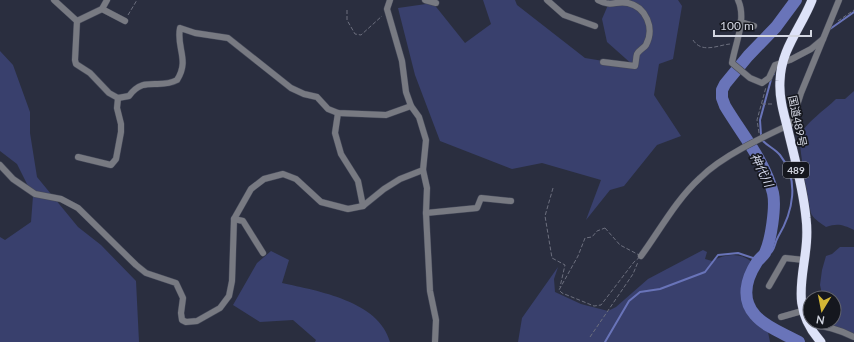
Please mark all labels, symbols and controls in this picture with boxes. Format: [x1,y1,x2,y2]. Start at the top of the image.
scale bar [714,12,811,38]
text: 100 m [720,18,754,33]
street label: 国道489号 [786,94,810,148]
water label: 神代川 [747,151,778,191]
road number: 489 [783,162,809,178]
north arrow [802,290,842,330]
text: N [815,313,825,327]

